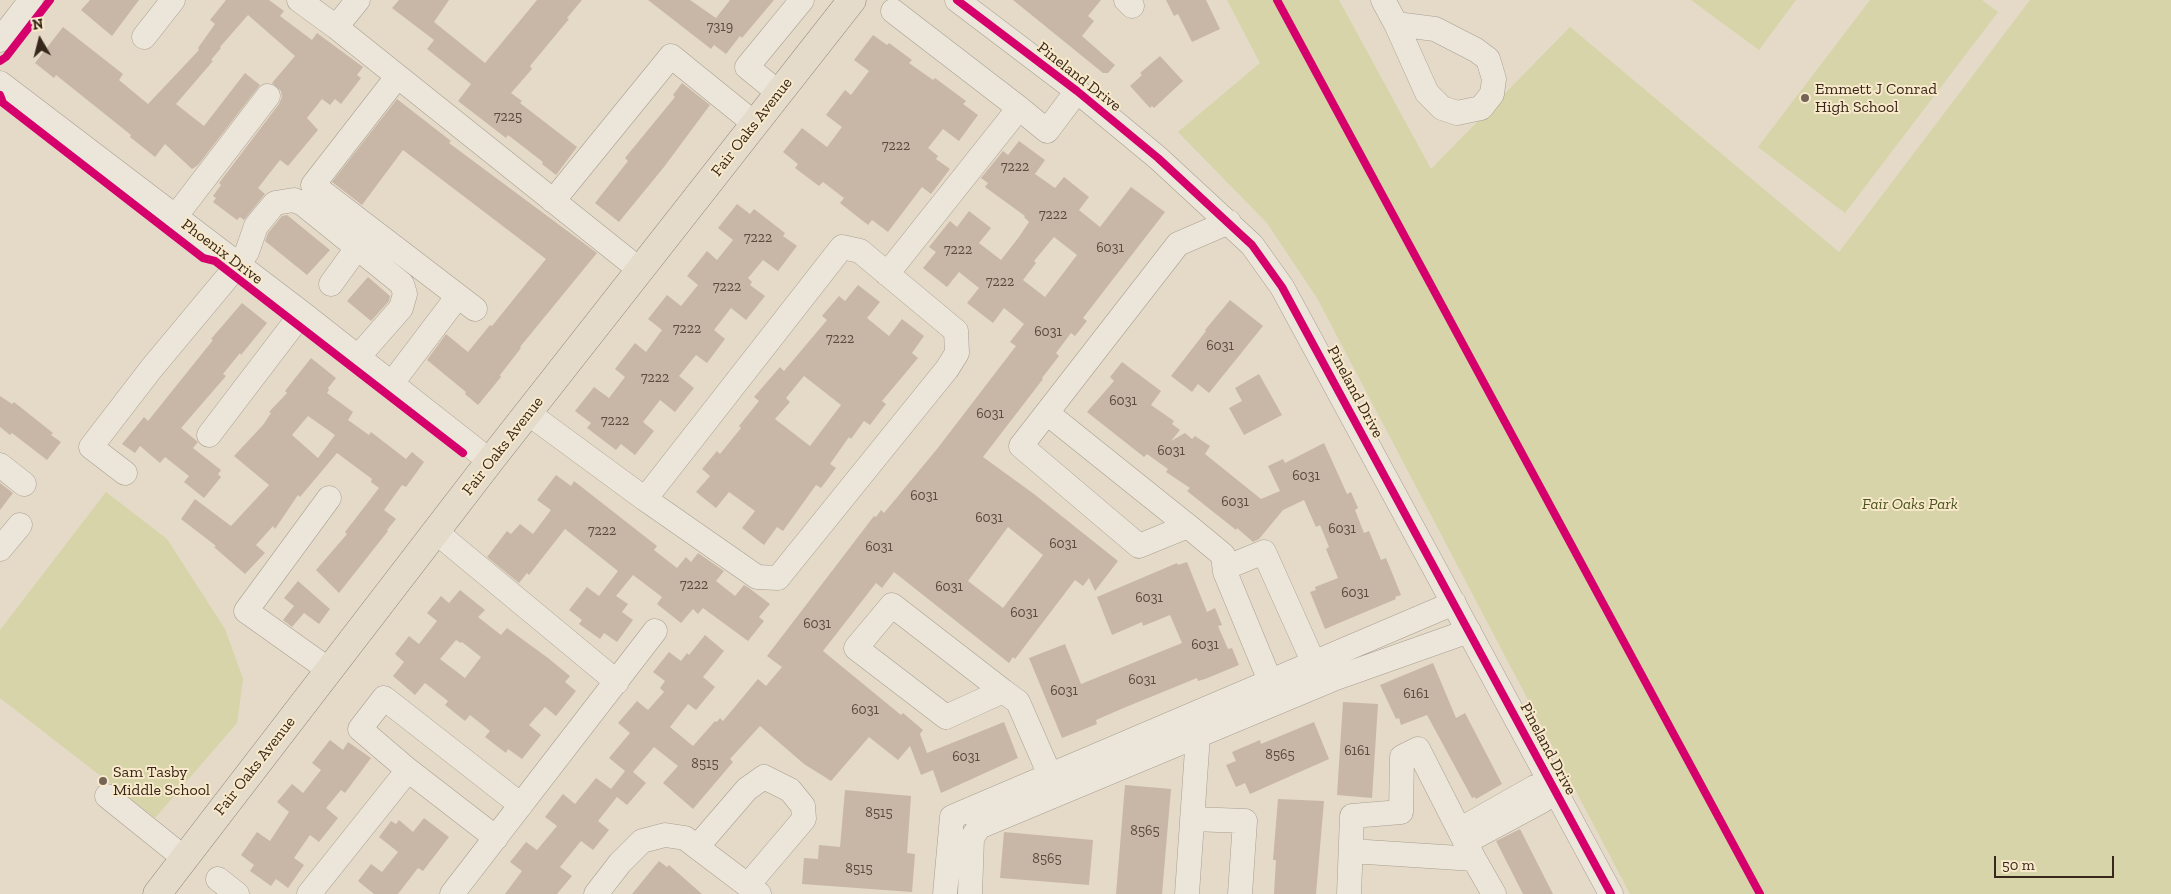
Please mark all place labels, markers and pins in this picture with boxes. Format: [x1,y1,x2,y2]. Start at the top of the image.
place label: Emmett J Conrad High School [1815,79,1937,117]
marker: Emmett J Conrad High School [1799,92,1811,104]
place label: Sam Tasby Middle School [113,762,210,800]
marker: Sam Tasby Middle School [97,775,109,787]

